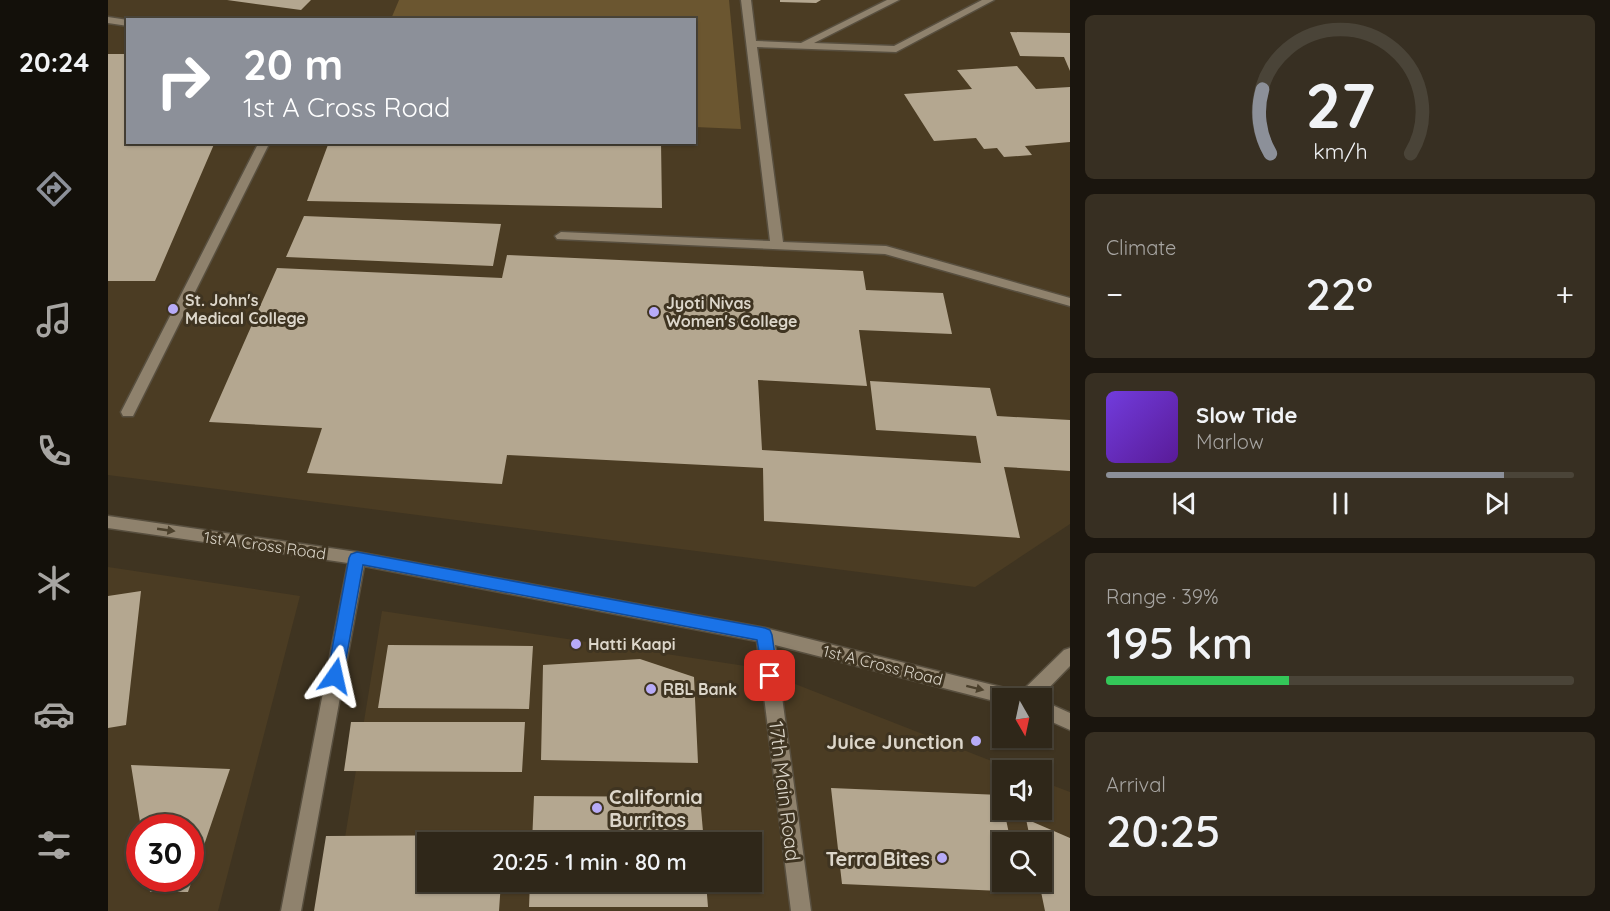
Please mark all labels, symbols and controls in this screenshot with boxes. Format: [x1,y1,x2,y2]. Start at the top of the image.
text: 20 m [243,38,343,91]
icon: right [144,42,222,120]
text: 20:24 [19,45,89,79]
text: 27 [1305,66,1375,144]
text: 1st A Cross Road [243,90,450,124]
text: km/h [1313,138,1367,164]
icon: directions [33,168,75,210]
text: Climate [1106,235,1176,260]
text: 22° [1306,265,1373,321]
text: − [1106,273,1123,314]
text: + [1555,273,1574,314]
place label: St. John's Medical College [185,290,306,328]
place label: Jyoti Nivas Women's College [666,293,797,331]
icon: music [33,299,75,341]
marker: St. John's Medical College [166,302,180,316]
marker: Jyoti Nivas Women's College [647,305,661,319]
text: Slow Tide [1196,401,1297,429]
text: Marlow [1196,429,1264,454]
icon: phone [33,430,75,472]
icon: previous [1168,487,1201,520]
icon: pause [1324,487,1357,520]
icon: next [1480,487,1513,520]
one-way arrow [157,526,176,535]
street label: 1st A Cross Road [203,527,327,563]
icon: climate [33,562,75,604]
text: Range · 39% [1106,584,1219,609]
text: 195 km [1106,614,1253,670]
place label: Hatti Kaapi [588,634,675,654]
marker: Hatti Kaapi [569,637,583,651]
street label: 1st A Cross Road [821,640,945,690]
position arrow [303,644,367,708]
pin [744,650,795,701]
icon: arrive [753,659,786,692]
place label: RBL Bank [663,679,737,699]
marker: RBL Bank [644,682,658,696]
one-way arrow [966,684,984,693]
north arrow [992,688,1052,748]
map controls [992,688,1052,892]
icon: car [33,693,75,735]
street label: 17th Main Road [764,720,806,862]
place label: Juice Junction [826,729,964,754]
marker: Juice Junction [969,734,983,748]
button: sound [992,760,1052,820]
text: Arrival [1106,772,1166,797]
place label: California Burritos [609,784,703,832]
marker: California Burritos [590,801,604,815]
text: 20:25 [1106,802,1221,858]
speed limit sign: 30 [126,814,204,892]
icon: filters [33,824,75,866]
button: search [992,832,1052,892]
place label: Terra Bites [825,846,930,871]
text: 20:25 · 1 min · 80 m [492,848,687,876]
marker: Terra Bites [935,851,949,865]

